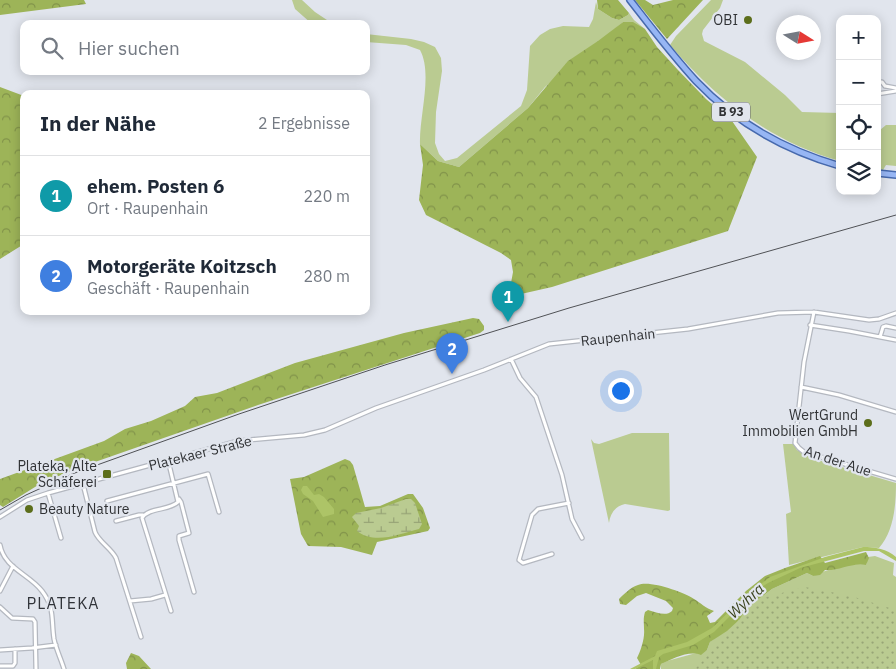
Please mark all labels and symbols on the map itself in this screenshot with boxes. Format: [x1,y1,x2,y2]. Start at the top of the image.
place label: OBI [713,11,738,29]
marker: OBI [742,14,754,26]
north arrow [776,15,821,60]
road number: B 93 [712,102,750,121]
pin: 1 [492,281,524,322]
street label: Raupenhain [580,324,656,350]
pin: 2 [436,333,468,374]
your location [608,378,634,404]
place label: WertGrund Immobilien GmbH [742,406,858,440]
marker: WertGrund Immobilien GmbH [862,417,874,429]
street label: Platekaer Straße [147,431,254,474]
street label: An der Aue [802,442,874,480]
place label: Plateka, Alte Schäferei [17,457,97,491]
marker: Plateka, Alte Schäferei [101,468,113,480]
place label: Beauty Nature [39,500,130,518]
marker: Beauty Nature [23,503,35,515]
water label: Wyhra [724,579,768,622]
district label: PLATEKA [26,593,100,613]

